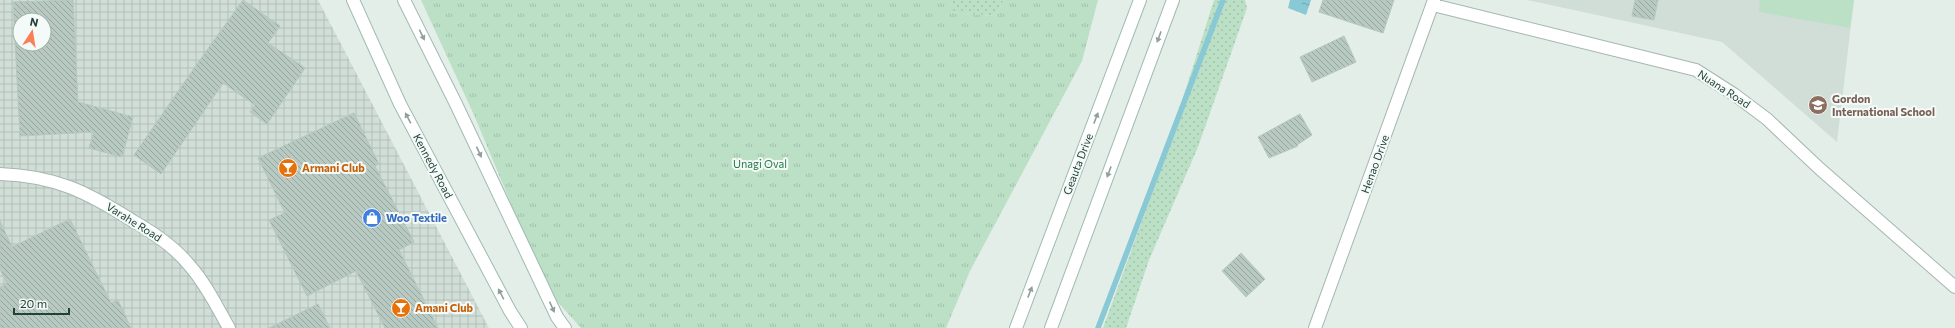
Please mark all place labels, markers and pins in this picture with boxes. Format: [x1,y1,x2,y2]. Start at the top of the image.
place label: Gordon International School [1832,92,1935,118]
school or university icon: Gordon International School [1807,94,1829,116]
bar icon: Armani Club [277,157,299,179]
place label: Armani Club [302,161,365,174]
shop icon: Woo Textile [361,207,383,229]
place label: Woo Textile [386,211,447,224]
bar icon: Amani Club [390,297,412,319]
place label: Amani Club [415,301,474,314]

